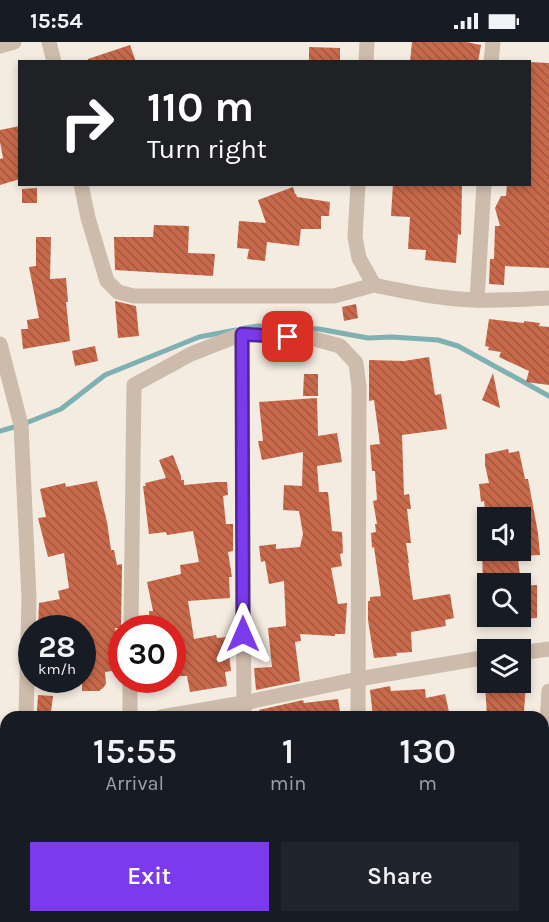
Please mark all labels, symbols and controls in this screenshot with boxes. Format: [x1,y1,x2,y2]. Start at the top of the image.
text: 15:54 [30,8,82,34]
text: 110 m [147,82,254,132]
icon: right [48,84,126,162]
text: Turn right [147,133,267,165]
pin [262,311,313,362]
icon: arrive [271,320,304,353]
map controls [477,507,531,693]
button: sound [477,507,531,561]
button: search [477,573,531,627]
position arrow [211,602,275,666]
speed limit sign: 30 [108,615,186,693]
text: 28 [38,629,76,665]
button: layers [477,639,531,693]
text: km/h [38,660,76,678]
text: 15:55 [93,730,177,772]
text: 1 [282,730,294,772]
text: 130 [399,730,456,772]
text: Arrival [106,772,164,795]
text: min [270,772,306,795]
text: m [418,772,437,795]
button: Exit [30,842,269,911]
button: Share [281,842,519,911]

